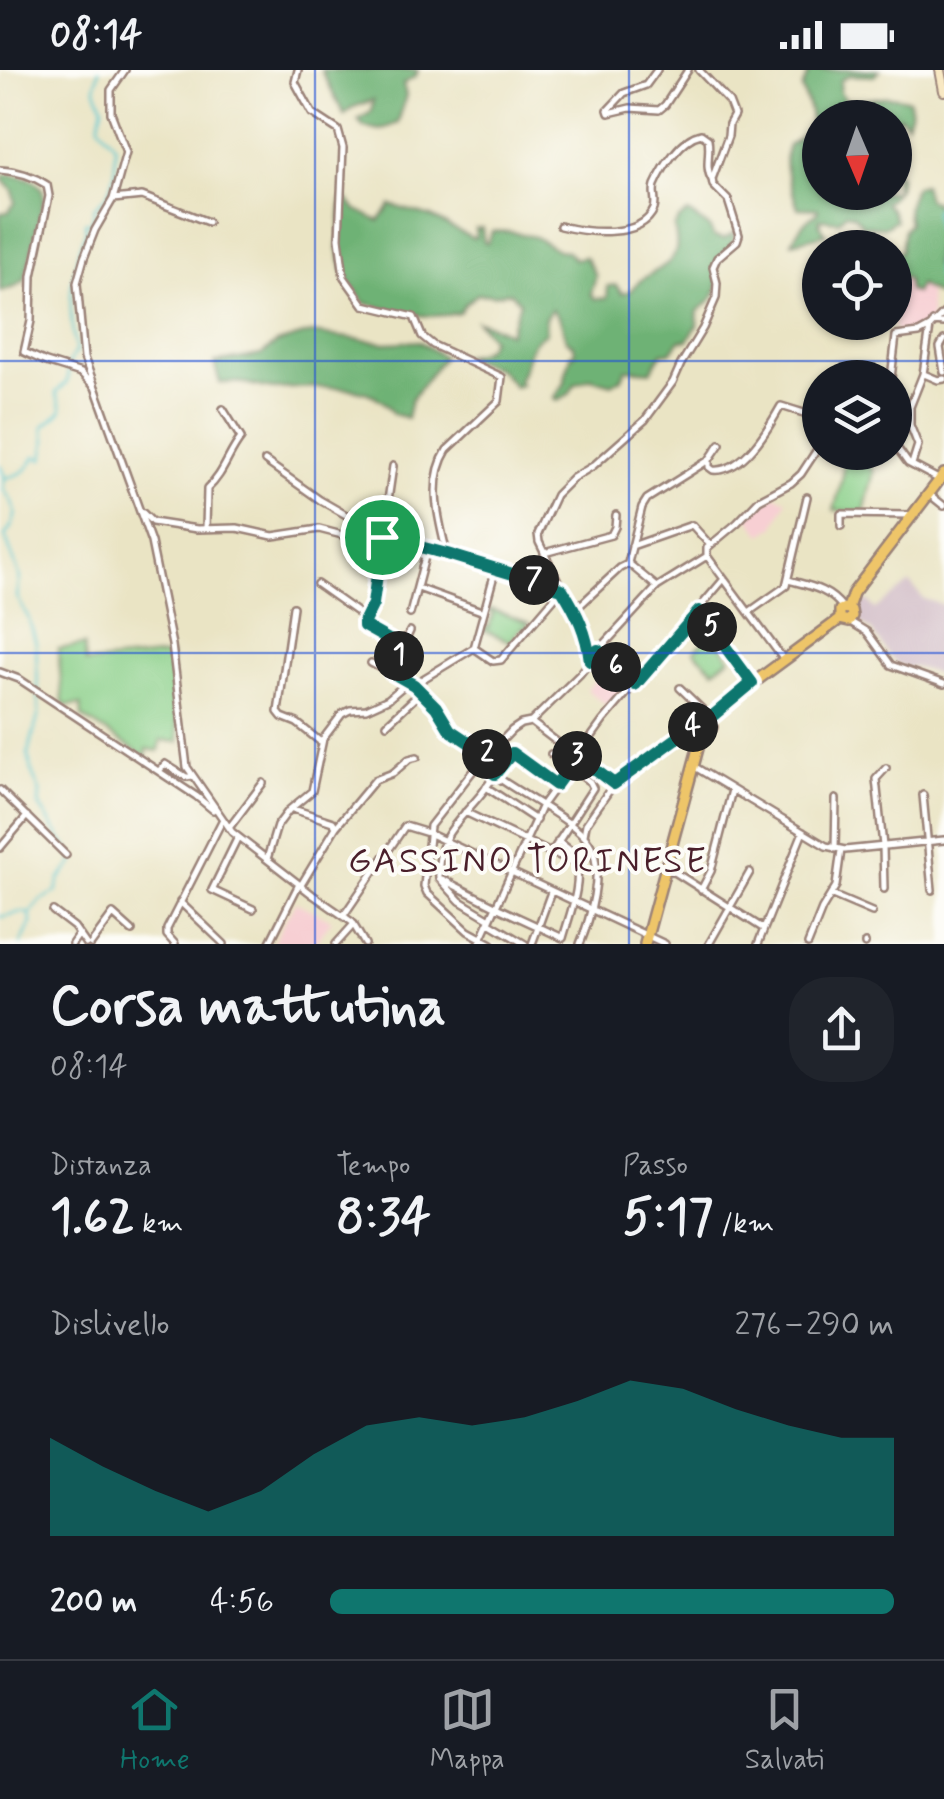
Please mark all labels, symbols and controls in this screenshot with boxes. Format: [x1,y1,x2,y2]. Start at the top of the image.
text: 08:14 [50,11,142,60]
north arrow [802,100,912,210]
map controls [802,100,912,470]
button: locate [802,230,912,340]
button: layers [802,360,912,470]
pin [340,495,425,580]
icon: arrive [355,510,410,565]
pin: 7 [509,555,559,605]
text: 7 [526,561,543,598]
pin: 5 [687,602,737,652]
text: 5 [704,608,720,645]
pin: 1 [374,631,424,681]
text: 1 [393,637,405,674]
pin: 6 [591,642,641,692]
text: 6 [609,648,623,685]
pin: 4 [668,702,718,752]
text: 4 [685,708,701,745]
pin: 2 [462,729,512,779]
pin: 3 [552,731,602,781]
text: 2 [480,735,494,772]
text: 3 [571,737,583,774]
district label: GASSINO TORINESE [348,839,708,885]
text: Corsa mattutina [50,972,446,1044]
button: share [789,977,894,1082]
text: 08:14 [50,1046,128,1088]
text: Distanza [50,1148,152,1185]
text: Tempo [336,1148,410,1185]
text: Passo [623,1148,688,1185]
text: 1.62 [50,1185,135,1251]
text: 8:34 [336,1185,431,1251]
text: 5:17 [623,1185,714,1251]
text: km [135,1206,183,1243]
text: /km [714,1206,774,1243]
text: Dislivello [50,1304,169,1346]
text: 276–290 m [734,1304,894,1346]
text: 200 m [50,1581,137,1623]
text: 4:56 [210,1581,274,1623]
tab: Home [120,1682,190,1779]
tab: Mappa [430,1682,505,1779]
tab: Salvati [745,1682,824,1779]

